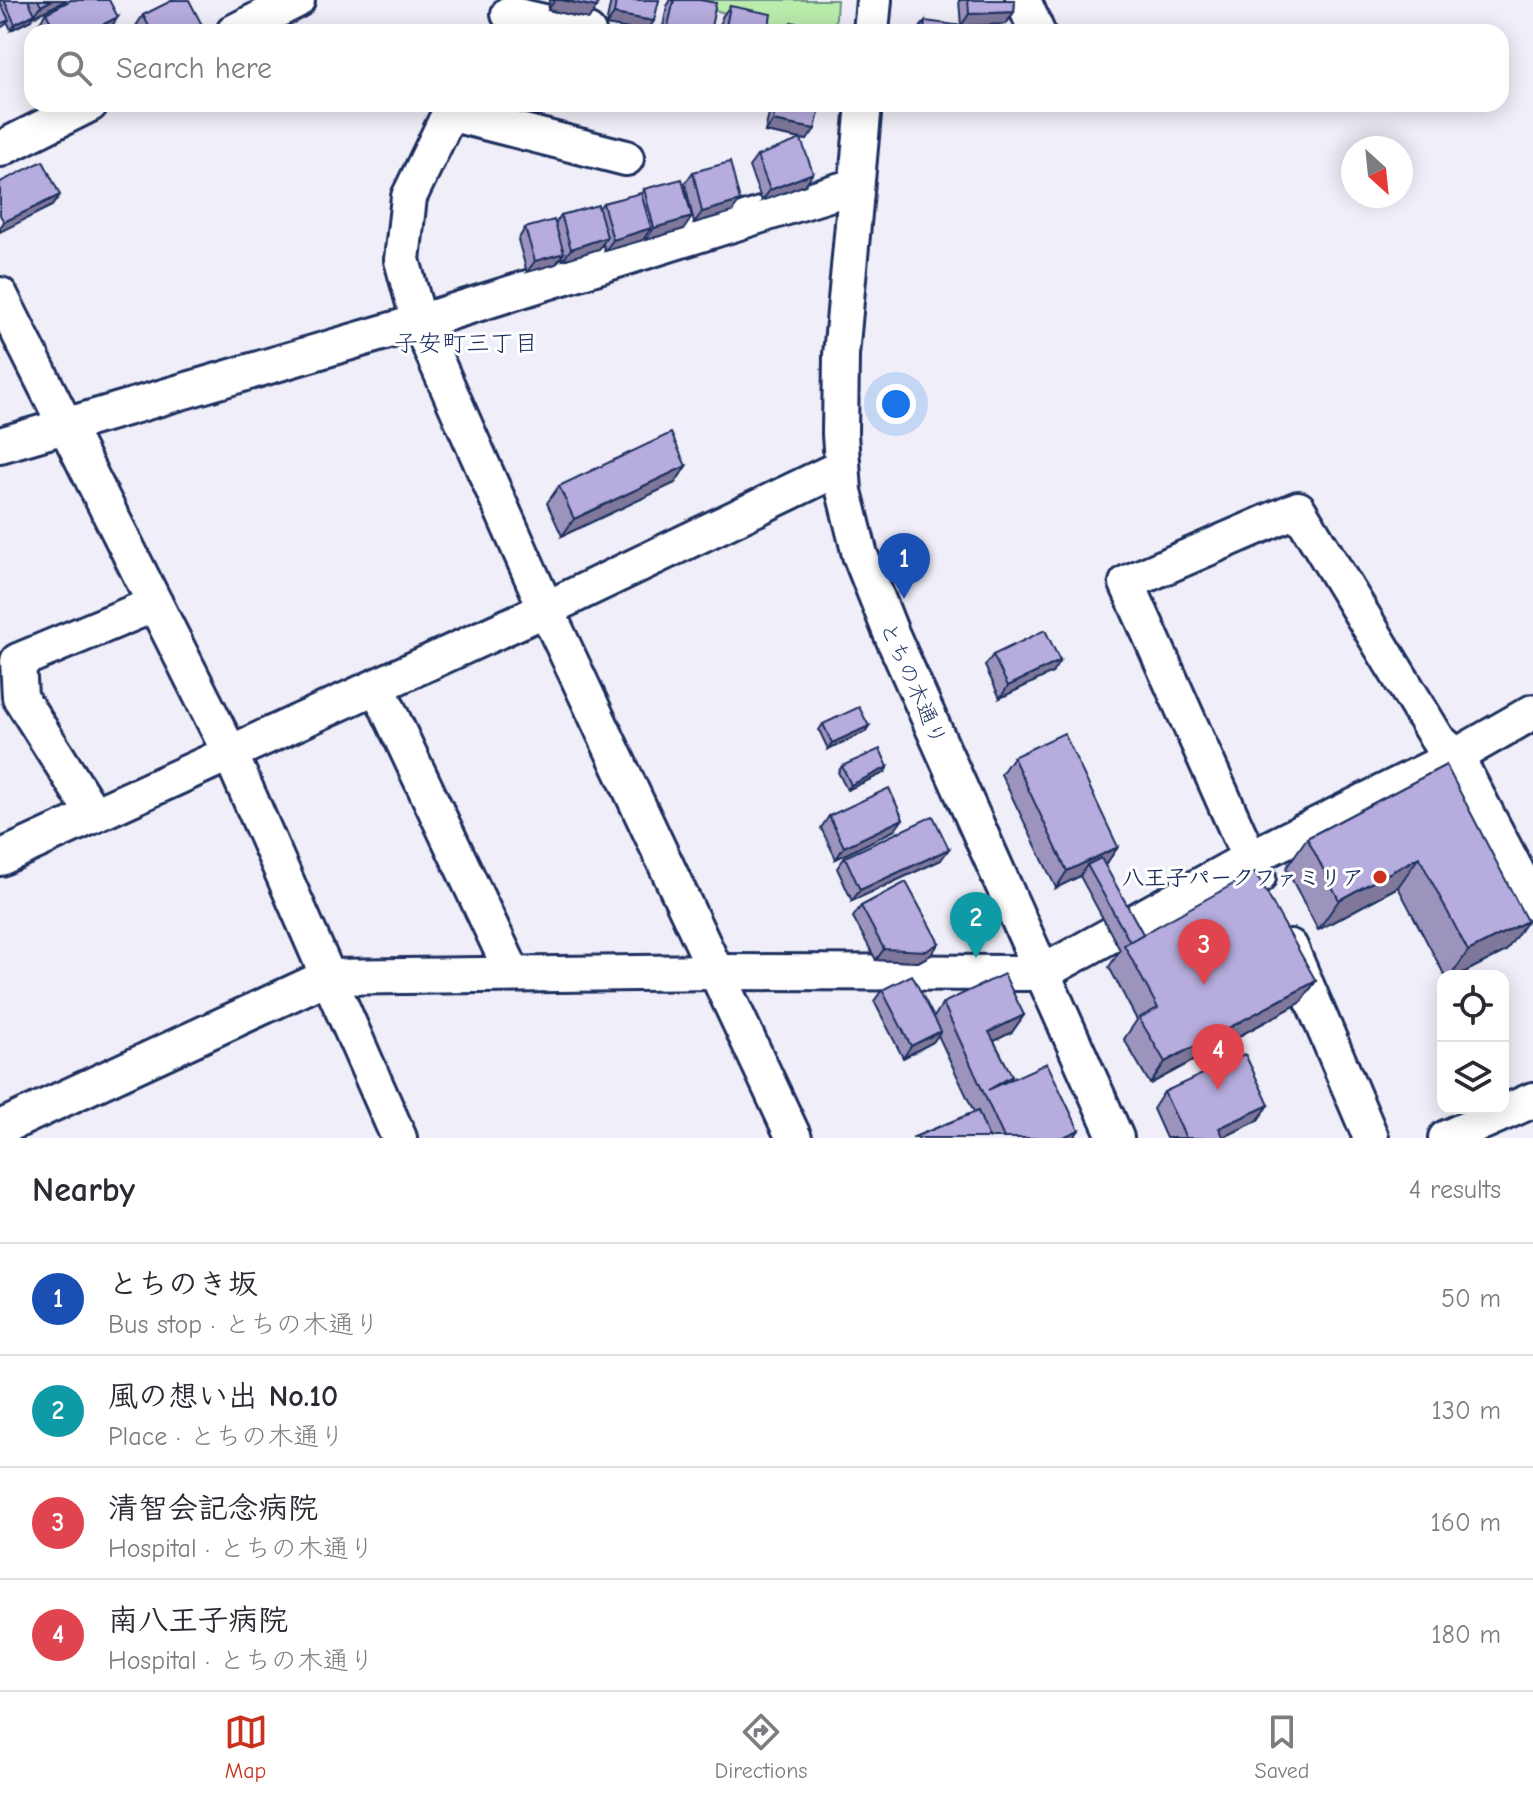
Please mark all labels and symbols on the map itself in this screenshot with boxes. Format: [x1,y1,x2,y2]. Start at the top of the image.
north arrow [1341,136,1413,208]
district label: 子安町三丁目 [394,329,538,357]
your location [876,384,916,424]
pin: 1 [878,533,930,599]
street label: とちの木通り [874,618,952,749]
place label: 八王子パークファミリア [1122,865,1364,891]
marker: 八王子パークファミリア [1371,868,1389,886]
pin: 2 [950,892,1002,958]
pin: 3 [1178,919,1230,985]
pin: 4 [1192,1024,1244,1090]

